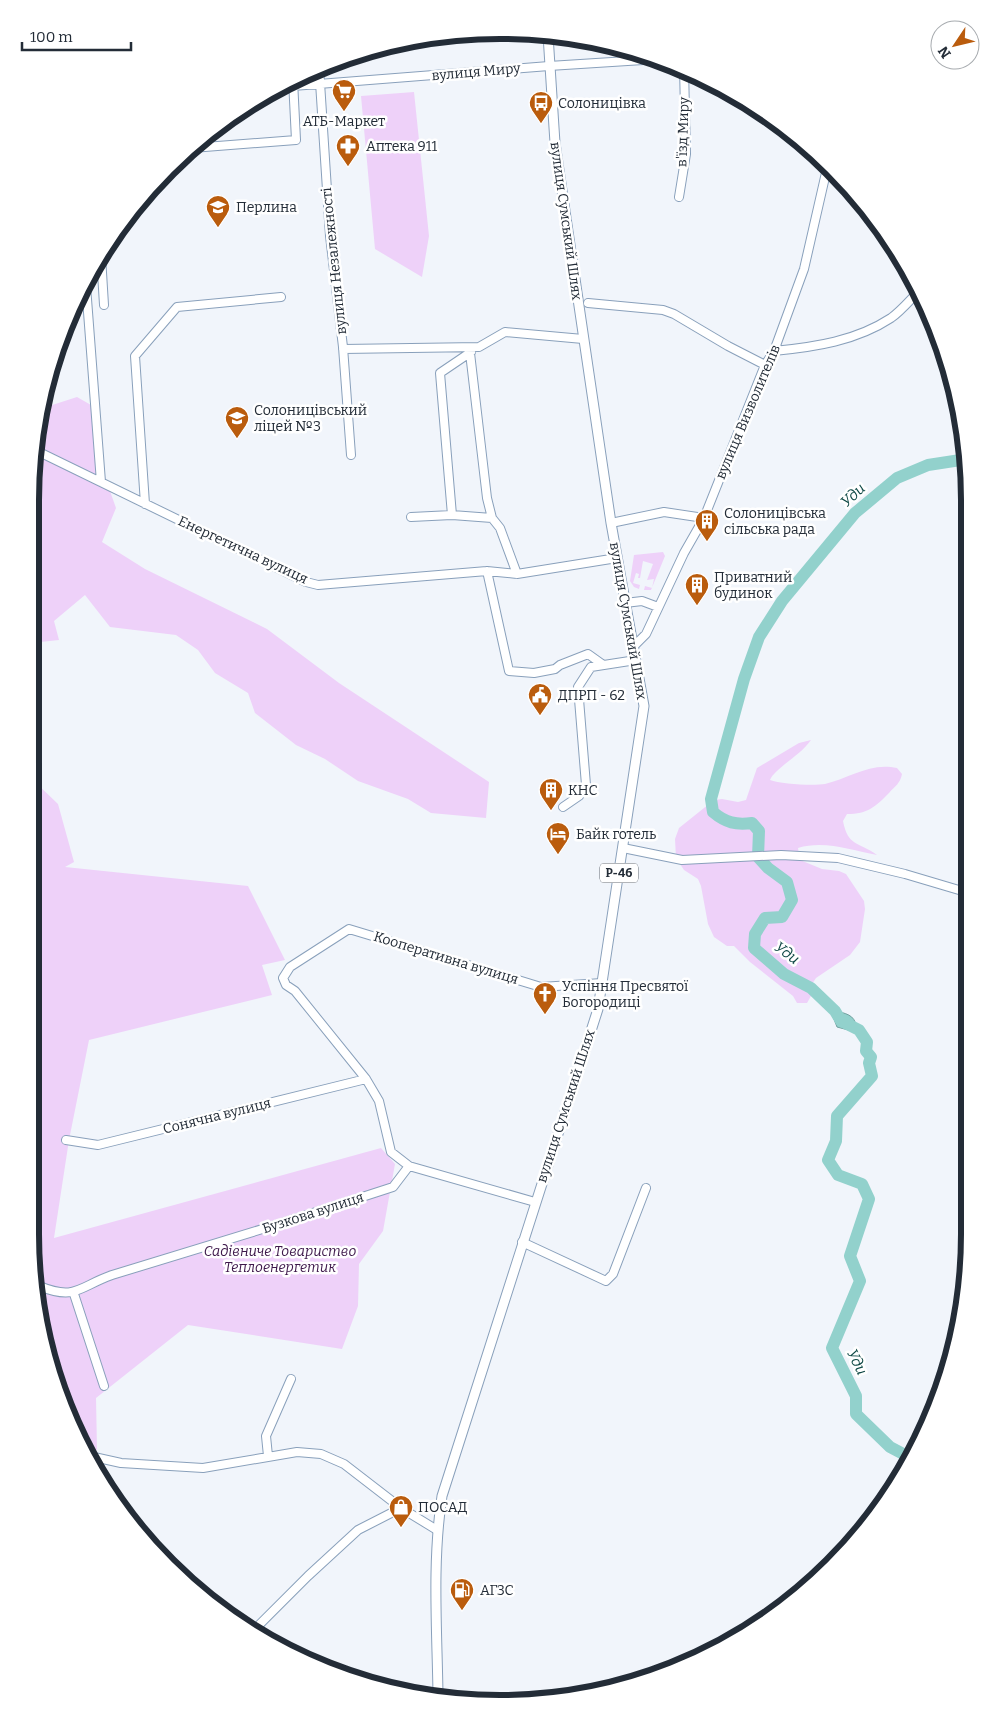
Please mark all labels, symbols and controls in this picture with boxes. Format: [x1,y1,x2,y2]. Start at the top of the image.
scale bar [22,20,131,52]
north arrow [930,20,980,70]
text: 100 m [30,28,73,46]
text: N [935,43,955,61]
street label: вулиця Миру [431,60,522,84]
supermarket icon: АТБ-Маркет [331,78,357,112]
bus stop icon: Солоницівка [528,90,554,124]
place label: Солоницівка [558,95,646,112]
street label: в'їзд Миру [673,96,693,167]
place label: АТБ-Маркет [303,113,385,130]
pharmacy icon: Аптека 911 [335,133,361,167]
place label: Аптека 911 [366,138,437,155]
street label: вулиця Сумський Шлях [546,141,586,302]
street label: вулиця Незалежності [318,187,350,335]
school or university icon: Перлина [205,194,231,228]
place label: Перлина [236,199,297,216]
street label: вулиця Визволителів [712,342,784,482]
place label: Солоницівський ліцей №3 [254,402,367,435]
school or university icon: Солоницівський ліцей №3 [224,405,250,439]
water label: Уди [837,479,869,511]
place label: Солоницівська сільська рада [724,505,826,538]
building icon: Солоницівська сільська рада [694,508,720,542]
street label: Енергетична вулиця [175,512,311,588]
street label: вулиця Сумський Шлях [606,541,650,701]
place label: Приватний будинок [714,569,792,602]
building icon: Приватний будинок [684,572,710,606]
public building icon: ДПРП - 62 [527,682,553,716]
place label: ДПРП - 62 [558,687,625,704]
building icon: КНС [538,777,564,811]
place label: КНС [568,782,598,799]
hotel icon: Байк готель [545,821,571,855]
place label: Байк готель [576,826,656,843]
road number: Р-46 [600,864,638,882]
street label: Кооперативна вулиця [371,928,521,988]
water label: Уди [771,938,803,968]
place label: Успіння Пресвятої Богородиці [562,978,688,1011]
church icon: Успіння Пресвятої Богородиці [532,981,558,1015]
street label: вулиця Сумський Шлях [533,1027,599,1185]
street label: Сонячна вулиця [161,1094,273,1138]
street label: Бузкова вулиця [260,1189,366,1237]
park label: Садівниче Товариство Теплоенергетик [204,1243,356,1276]
water label: Уди [843,1346,871,1378]
shop icon: ПОСАД [388,1494,414,1528]
place label: ПОСАД [418,1499,468,1516]
fuel station icon: АГЗС [449,1577,475,1611]
place label: АГЗС [480,1582,514,1599]

